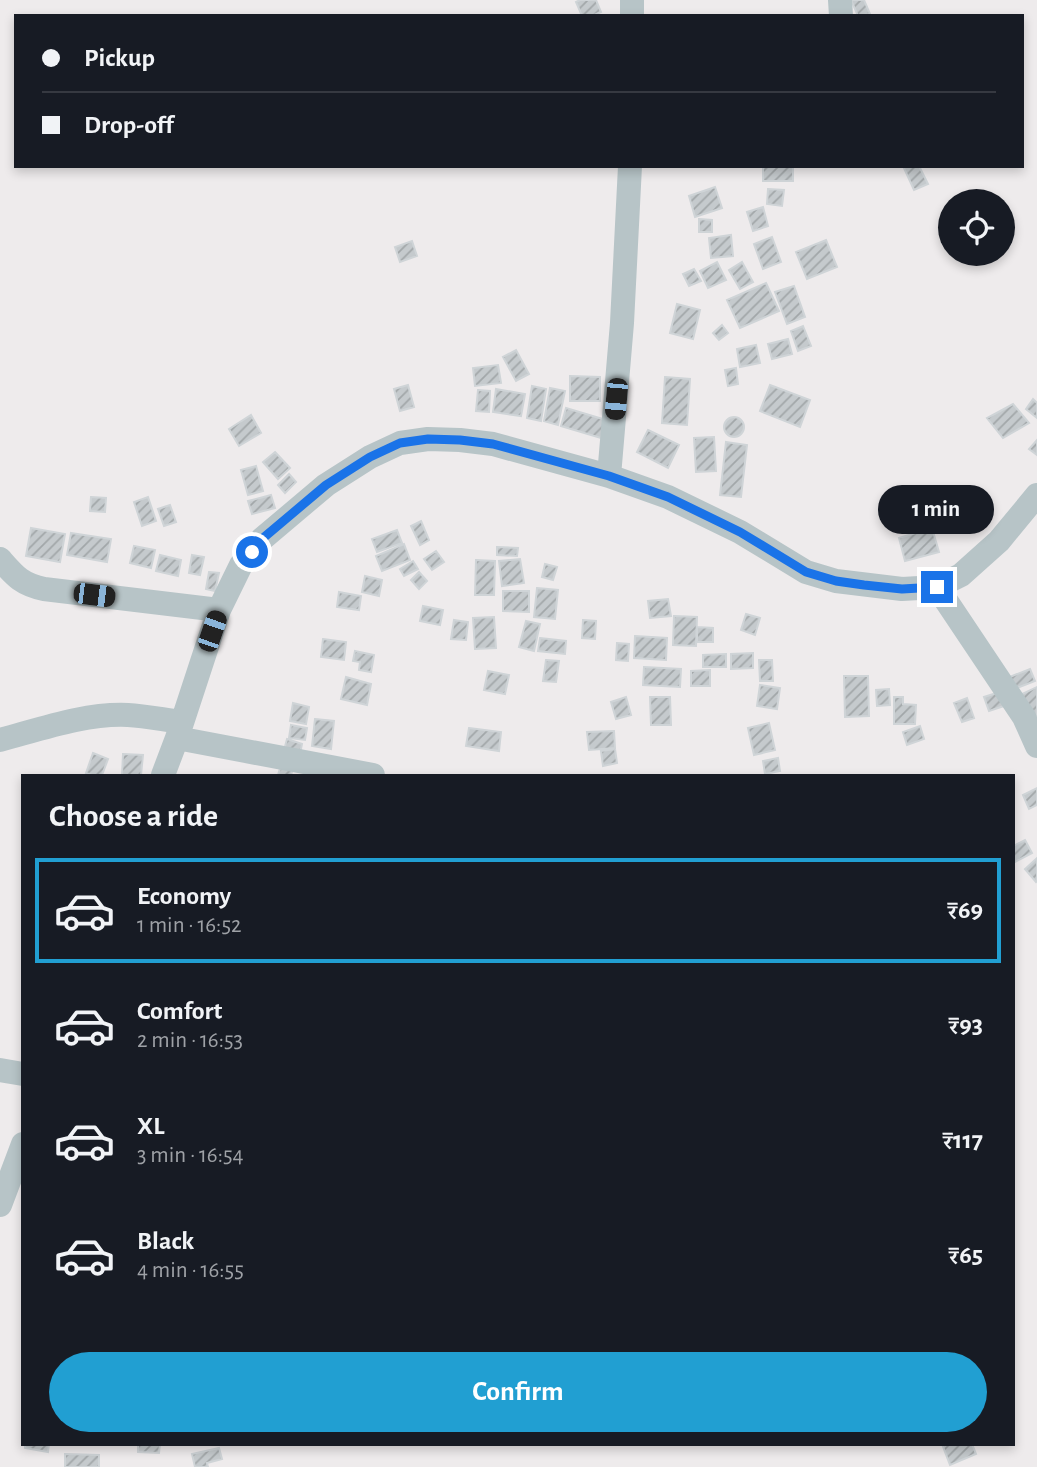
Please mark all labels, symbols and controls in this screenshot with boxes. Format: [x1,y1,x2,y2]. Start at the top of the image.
text: Pickup [84,45,155,71]
text: Drop-off [84,112,173,138]
map controls [938,189,1015,266]
button: locate [938,189,1015,266]
car [604,377,629,421]
callout: 1 min [879,486,995,534]
text: 1 min [912,498,960,521]
route start [236,536,268,568]
route end [921,571,953,603]
car [72,582,117,608]
car [196,608,229,654]
text: Choose a ride [49,800,218,832]
icon: car [53,879,116,942]
text: Economy [137,883,231,909]
text: ₹69 [947,897,983,923]
text: 1 min · 16:52 [137,914,241,937]
icon: car [53,994,116,1057]
text: Comfort [137,998,222,1024]
text: ₹93 [948,1012,983,1038]
text: 2 min · 16:53 [137,1029,243,1052]
icon: car [53,1109,116,1172]
text: XL [137,1113,164,1139]
text: ₹117 [942,1127,983,1153]
text: 3 min · 16:54 [137,1144,244,1167]
icon: car [53,1224,116,1287]
text: Black [137,1228,194,1254]
text: ₹65 [948,1242,983,1268]
text: 4 min · 16:55 [137,1259,244,1282]
button: Confirm [49,1352,987,1432]

